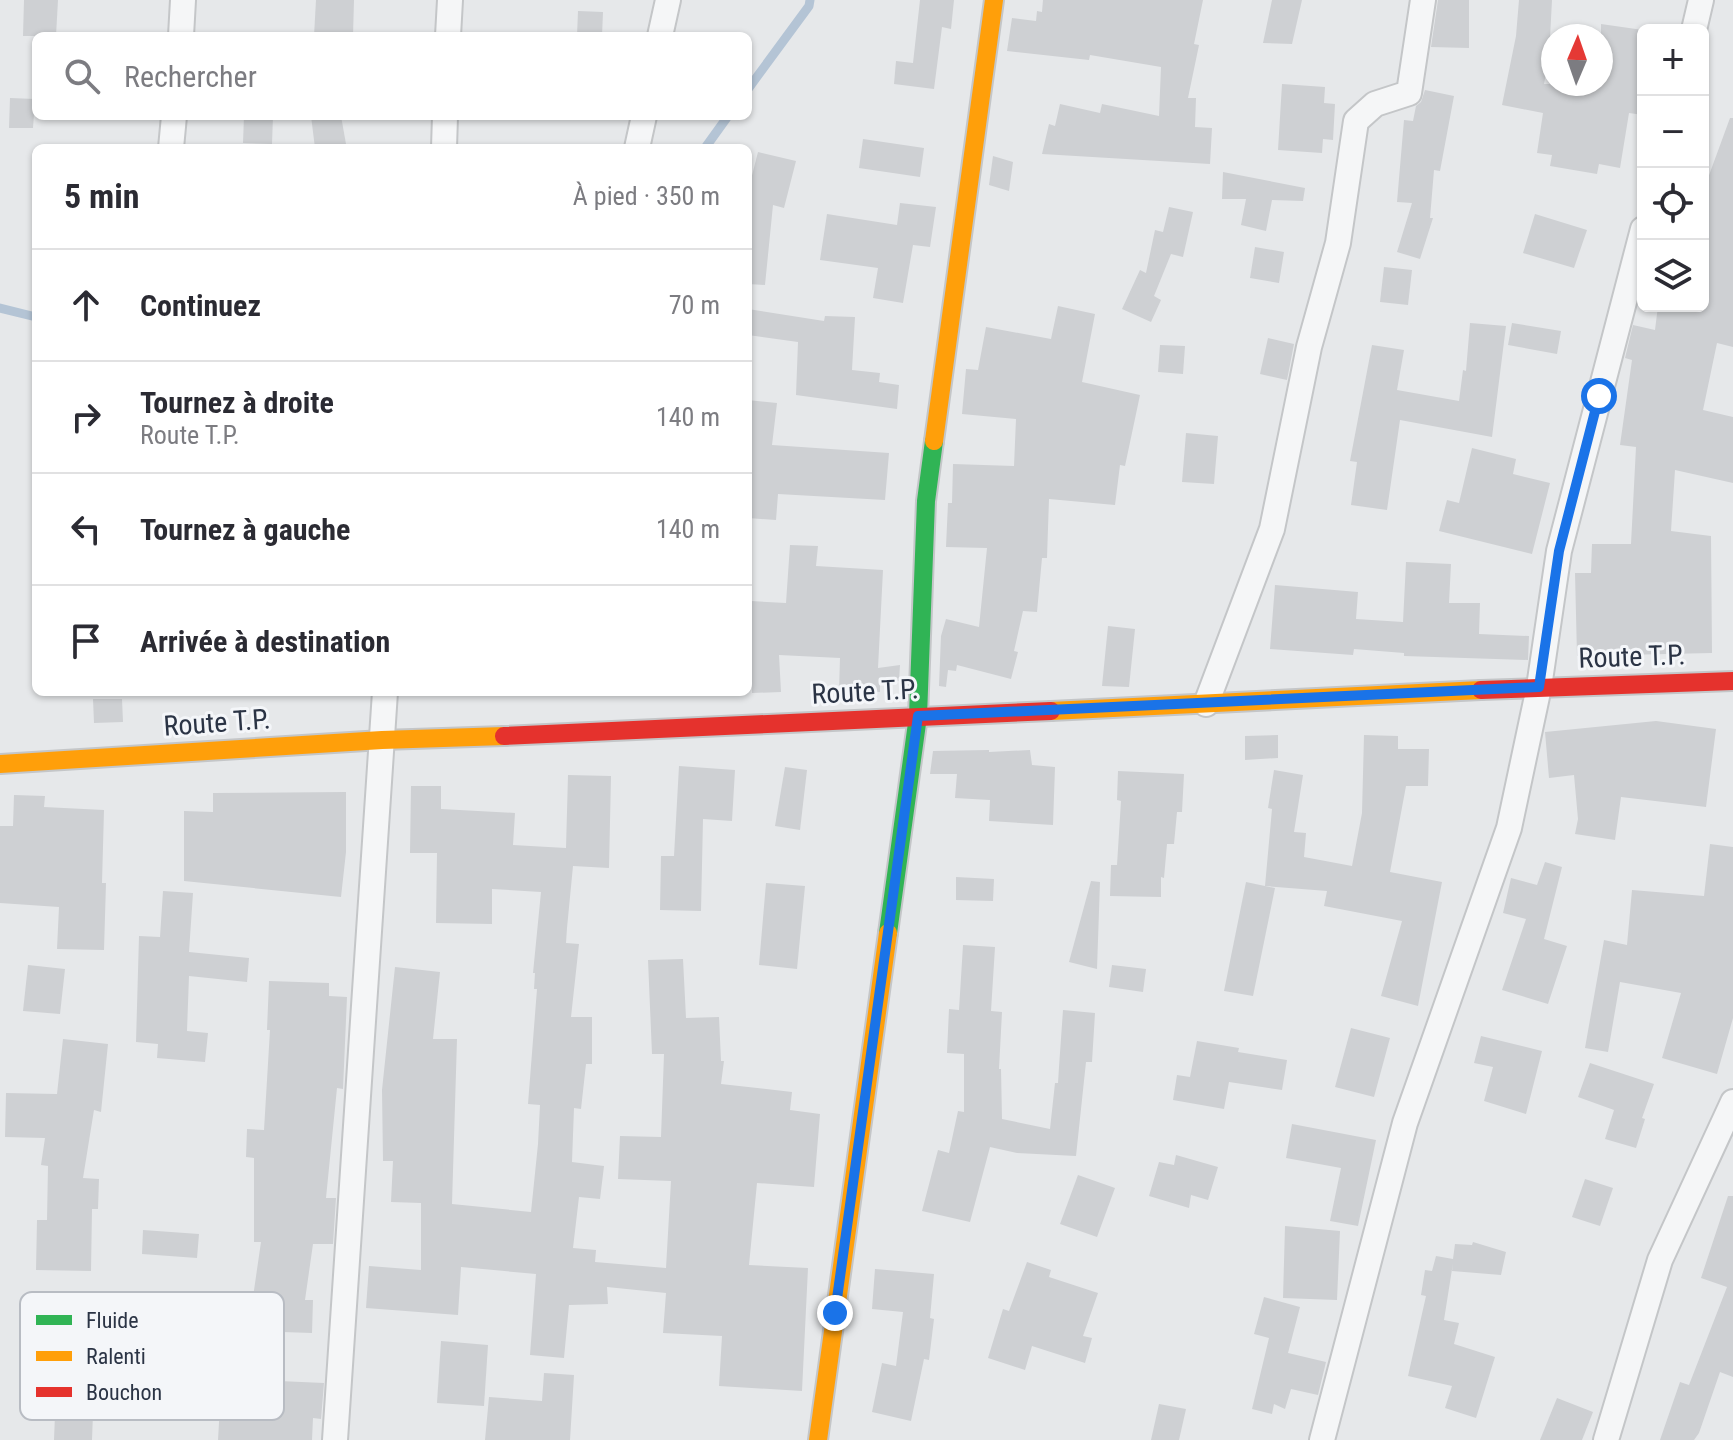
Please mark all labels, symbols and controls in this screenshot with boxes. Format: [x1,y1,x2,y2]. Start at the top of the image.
north arrow [1541,24,1613,96]
map controls [1637,24,1709,312]
button: + [1637,24,1709,96]
search box [32,32,752,120]
icon: search [60,54,104,98]
text: Rechercher [124,59,257,94]
button: − [1637,96,1709,168]
button: locate [1637,168,1709,240]
text: 5 min [64,176,140,216]
text: À pied · 350 m [573,181,720,211]
button: layers [1637,240,1709,312]
icon: ahead [64,283,108,327]
text: Continuez [140,288,261,323]
text: 70 m [669,290,720,320]
route start [1581,378,1617,414]
text: Tournez à droite [140,385,334,420]
icon: right [64,395,108,439]
text: 140 m [656,402,720,432]
text: Route T.P. [140,420,240,450]
icon: left [64,507,108,551]
text: Tournez à gauche [140,512,350,547]
text: 140 m [656,514,720,544]
icon: arrive [64,619,108,663]
text: Arrivée à destination [140,624,390,659]
street label: Route T.P. [1578,638,1686,675]
street label: Route T.P. [811,672,919,711]
street label: Route T.P. [162,702,272,743]
legend [20,1292,284,1420]
route end [817,1295,853,1331]
text: Fluide [86,1308,139,1333]
text: Ralenti [86,1344,146,1369]
text: Bouchon [86,1380,162,1405]

